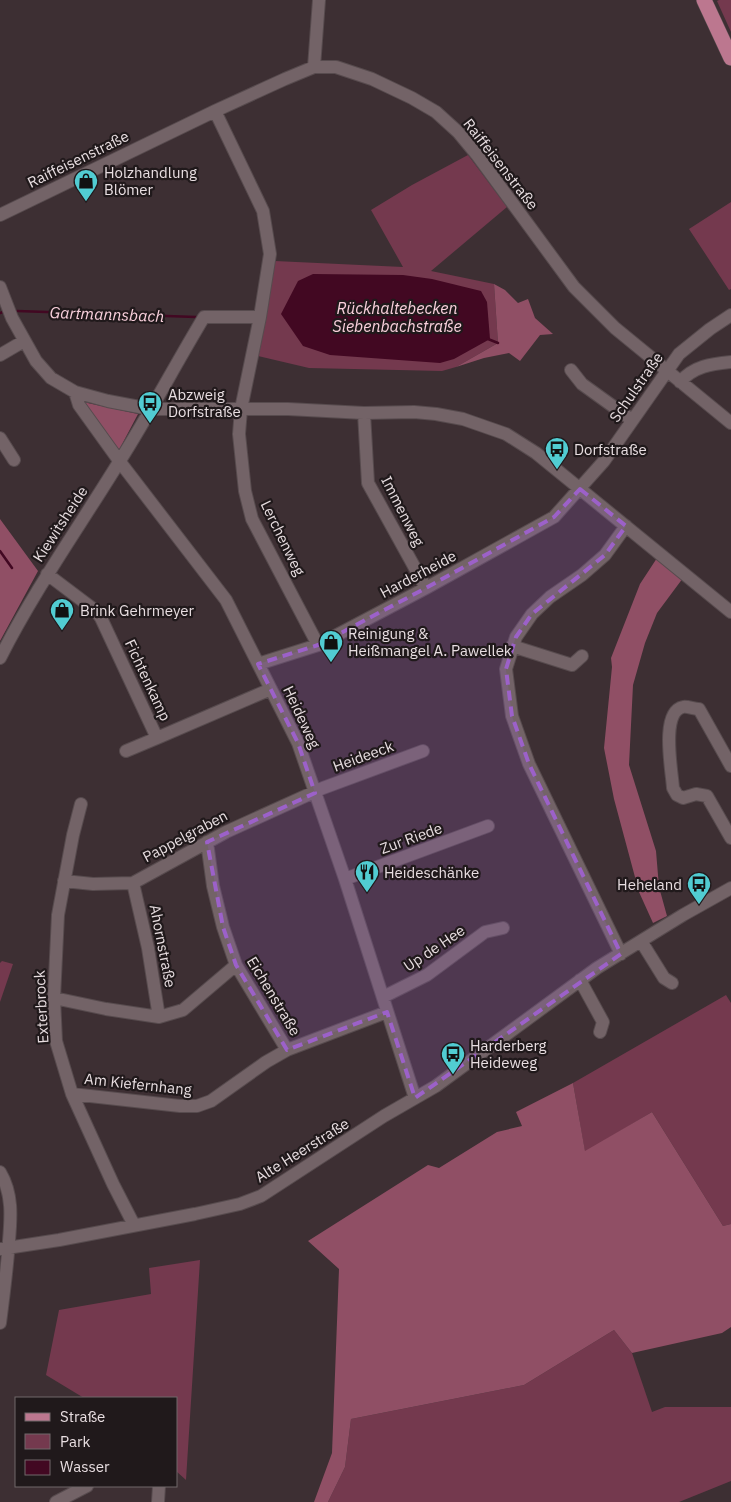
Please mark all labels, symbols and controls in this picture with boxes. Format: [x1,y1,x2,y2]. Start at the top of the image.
street label: Raiffeisenstraße [459,115,543,213]
street label: Raiffeisenstraße [24,126,132,192]
place label: Holzhandlung Blömer [104,163,197,199]
shop icon: Holzhandlung Blömer [73,168,99,202]
water label: Rückhaltebecken Siebenbachstraße [332,298,462,336]
water label: Gartmannsbach [49,302,165,326]
street label: Schulstraße [605,348,667,426]
place label: Abzweig Dorfstraße [168,385,241,421]
bus stop icon: Abzweig Dorfstraße [137,390,163,424]
bus stop icon: Dorfstraße [544,436,570,470]
place label: Dorfstraße [574,440,647,459]
street label: Immenweg [377,473,429,549]
street label: Kiewitsheide [28,482,92,566]
street label: Lerchenweg [257,497,309,579]
street label: Harderheide [376,546,460,602]
shop icon: Brink Gehrmeyer [49,597,75,631]
place label: Brink Gehrmeyer [80,601,195,620]
place label: Reinigung & Heißmangel A. Pawellek [348,624,512,660]
shop icon: Reinigung & Heißmangel A. Pawellek [318,629,344,663]
street label: Fichtenkamp [121,636,175,724]
street label: Heideweg [279,683,325,751]
street label: Heideeck [330,736,396,776]
street label: Pappelgraben [139,806,231,866]
street label: Zur Riede [377,818,445,858]
restaurant icon: Heideschänke [354,859,380,893]
place label: Heideschänke [384,863,479,882]
bus stop icon: Heheland [686,871,712,905]
place label: Heheland [617,875,682,894]
street label: Ahornstraße [146,903,180,989]
street label: Up de Hee [400,921,468,975]
street label: Eichenstraße [243,953,305,1039]
street label: Exterbrock [30,970,52,1044]
place label: Harderberg Heideweg [470,1036,547,1072]
bus stop icon: Harderberg Heideweg [440,1041,466,1075]
street label: Am Kiefernhang [83,1069,193,1099]
street label: Alte Heerstraße [252,1114,352,1186]
legend [15,1397,178,1487]
text: Straße [60,1407,105,1426]
text: Park [60,1432,90,1451]
text: Wasser [60,1457,110,1476]

